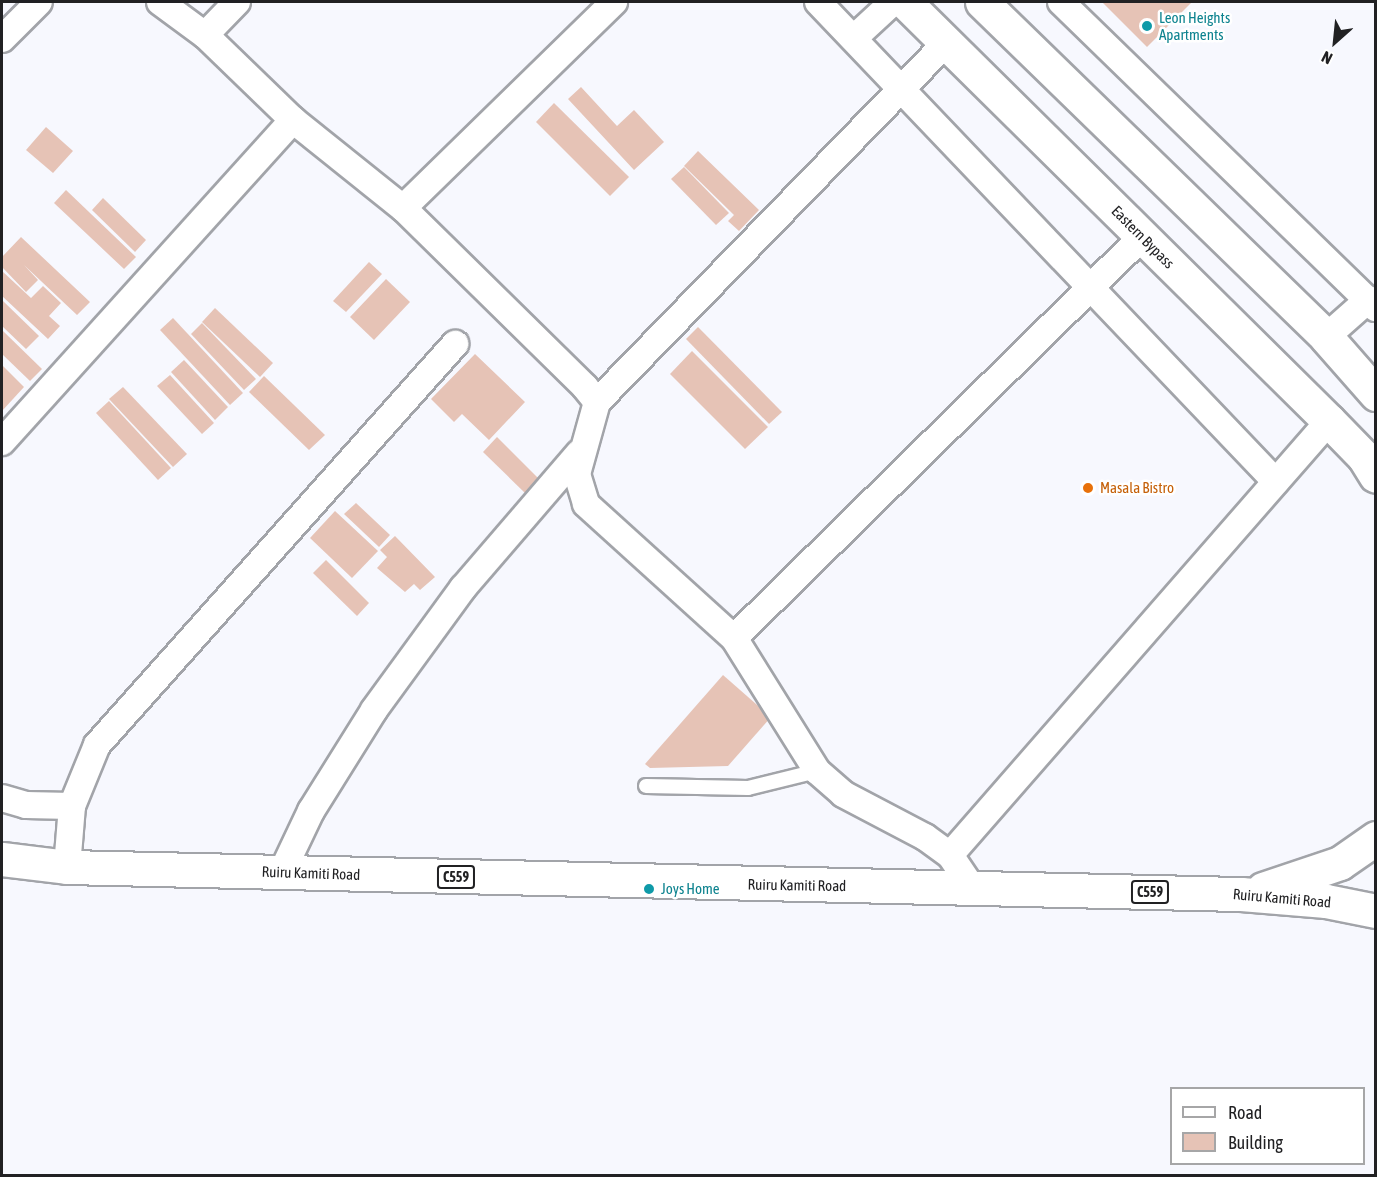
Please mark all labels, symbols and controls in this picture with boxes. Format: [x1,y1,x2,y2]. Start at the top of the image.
place label: Leon Heights Apartments [1159,8,1230,43]
north arrow [1305,12,1365,72]
marker: Leon Heights Apartments [1140,19,1154,33]
text: N [1319,48,1335,68]
street label: Eastern Bypass [1108,202,1178,272]
place label: Masala Bistro [1100,479,1174,497]
marker: Masala Bistro [1081,481,1095,495]
street label: Ruiru Kamiti Road [261,862,361,884]
road number: C559 [436,866,476,888]
street label: Ruiru Kamiti Road [748,875,846,895]
place label: Joys Home [661,880,720,898]
road number: C559 [1130,881,1170,903]
marker: Joys Home [642,882,656,896]
street label: Ruiru Kamiti Road [1232,885,1332,911]
legend [1170,1087,1365,1165]
text: Road [1228,1102,1262,1123]
text: Building [1228,1132,1283,1153]

